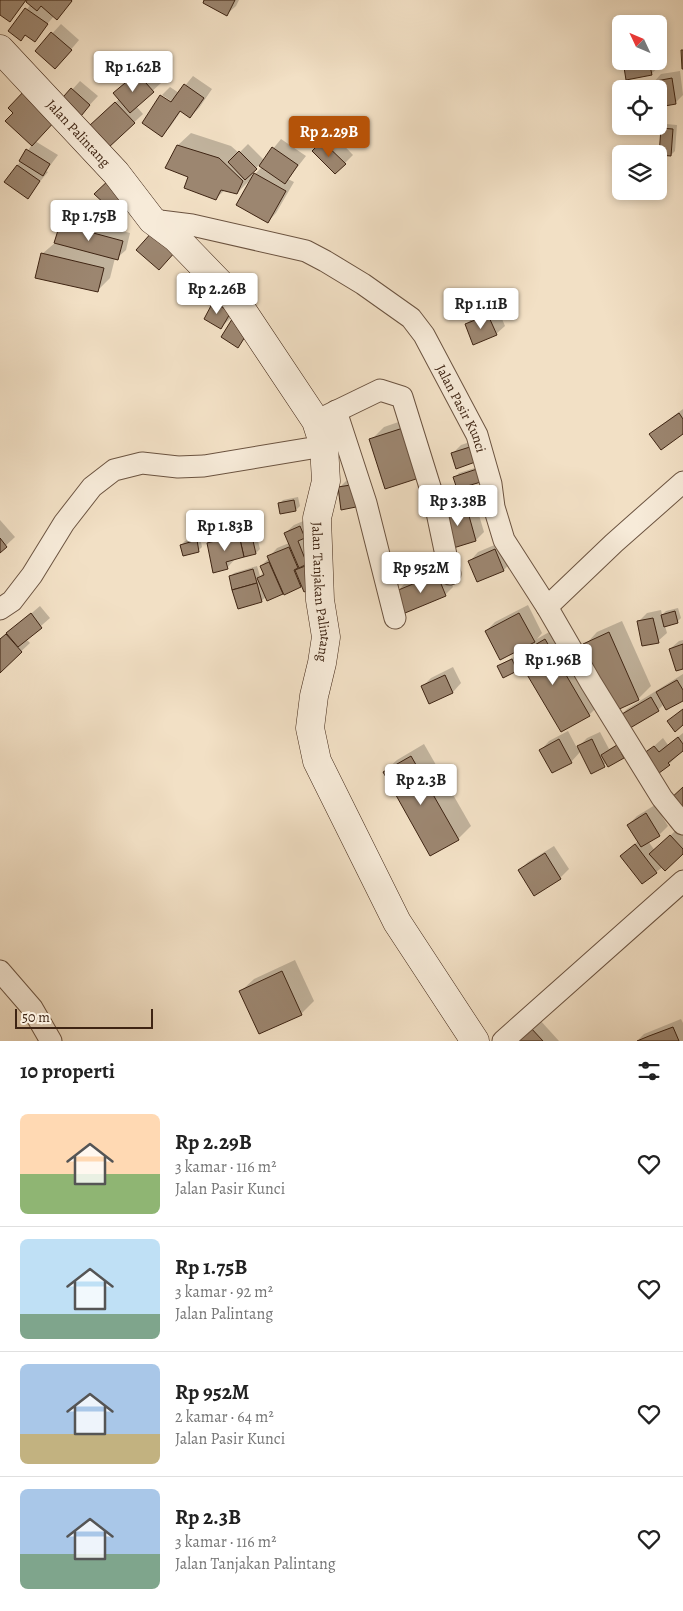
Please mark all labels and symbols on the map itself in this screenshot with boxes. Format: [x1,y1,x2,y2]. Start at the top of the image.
north arrow [612,15,668,70]
pin: Rp 1.62B [81,51,185,93]
street label: Jalan Palintang [42,95,115,171]
pin: Rp 2.29B [277,116,381,158]
pin: Rp 1.75B [37,200,141,242]
pin: Rp 2.26B [165,272,269,315]
pin: Rp 1.11B [429,288,533,330]
street label: Jalan Pasir Kunci [432,361,491,455]
pin: Rp 3.38B [406,484,510,527]
pin: Rp 1.83B [173,510,277,552]
street label: Jalan Tanjakan Palintang [308,522,335,663]
pin: Rp 952M [375,552,467,594]
pin: Rp 1.96B [501,644,605,686]
pin: Rp 2.3B [375,764,467,806]
scale bar [15,1006,152,1029]

